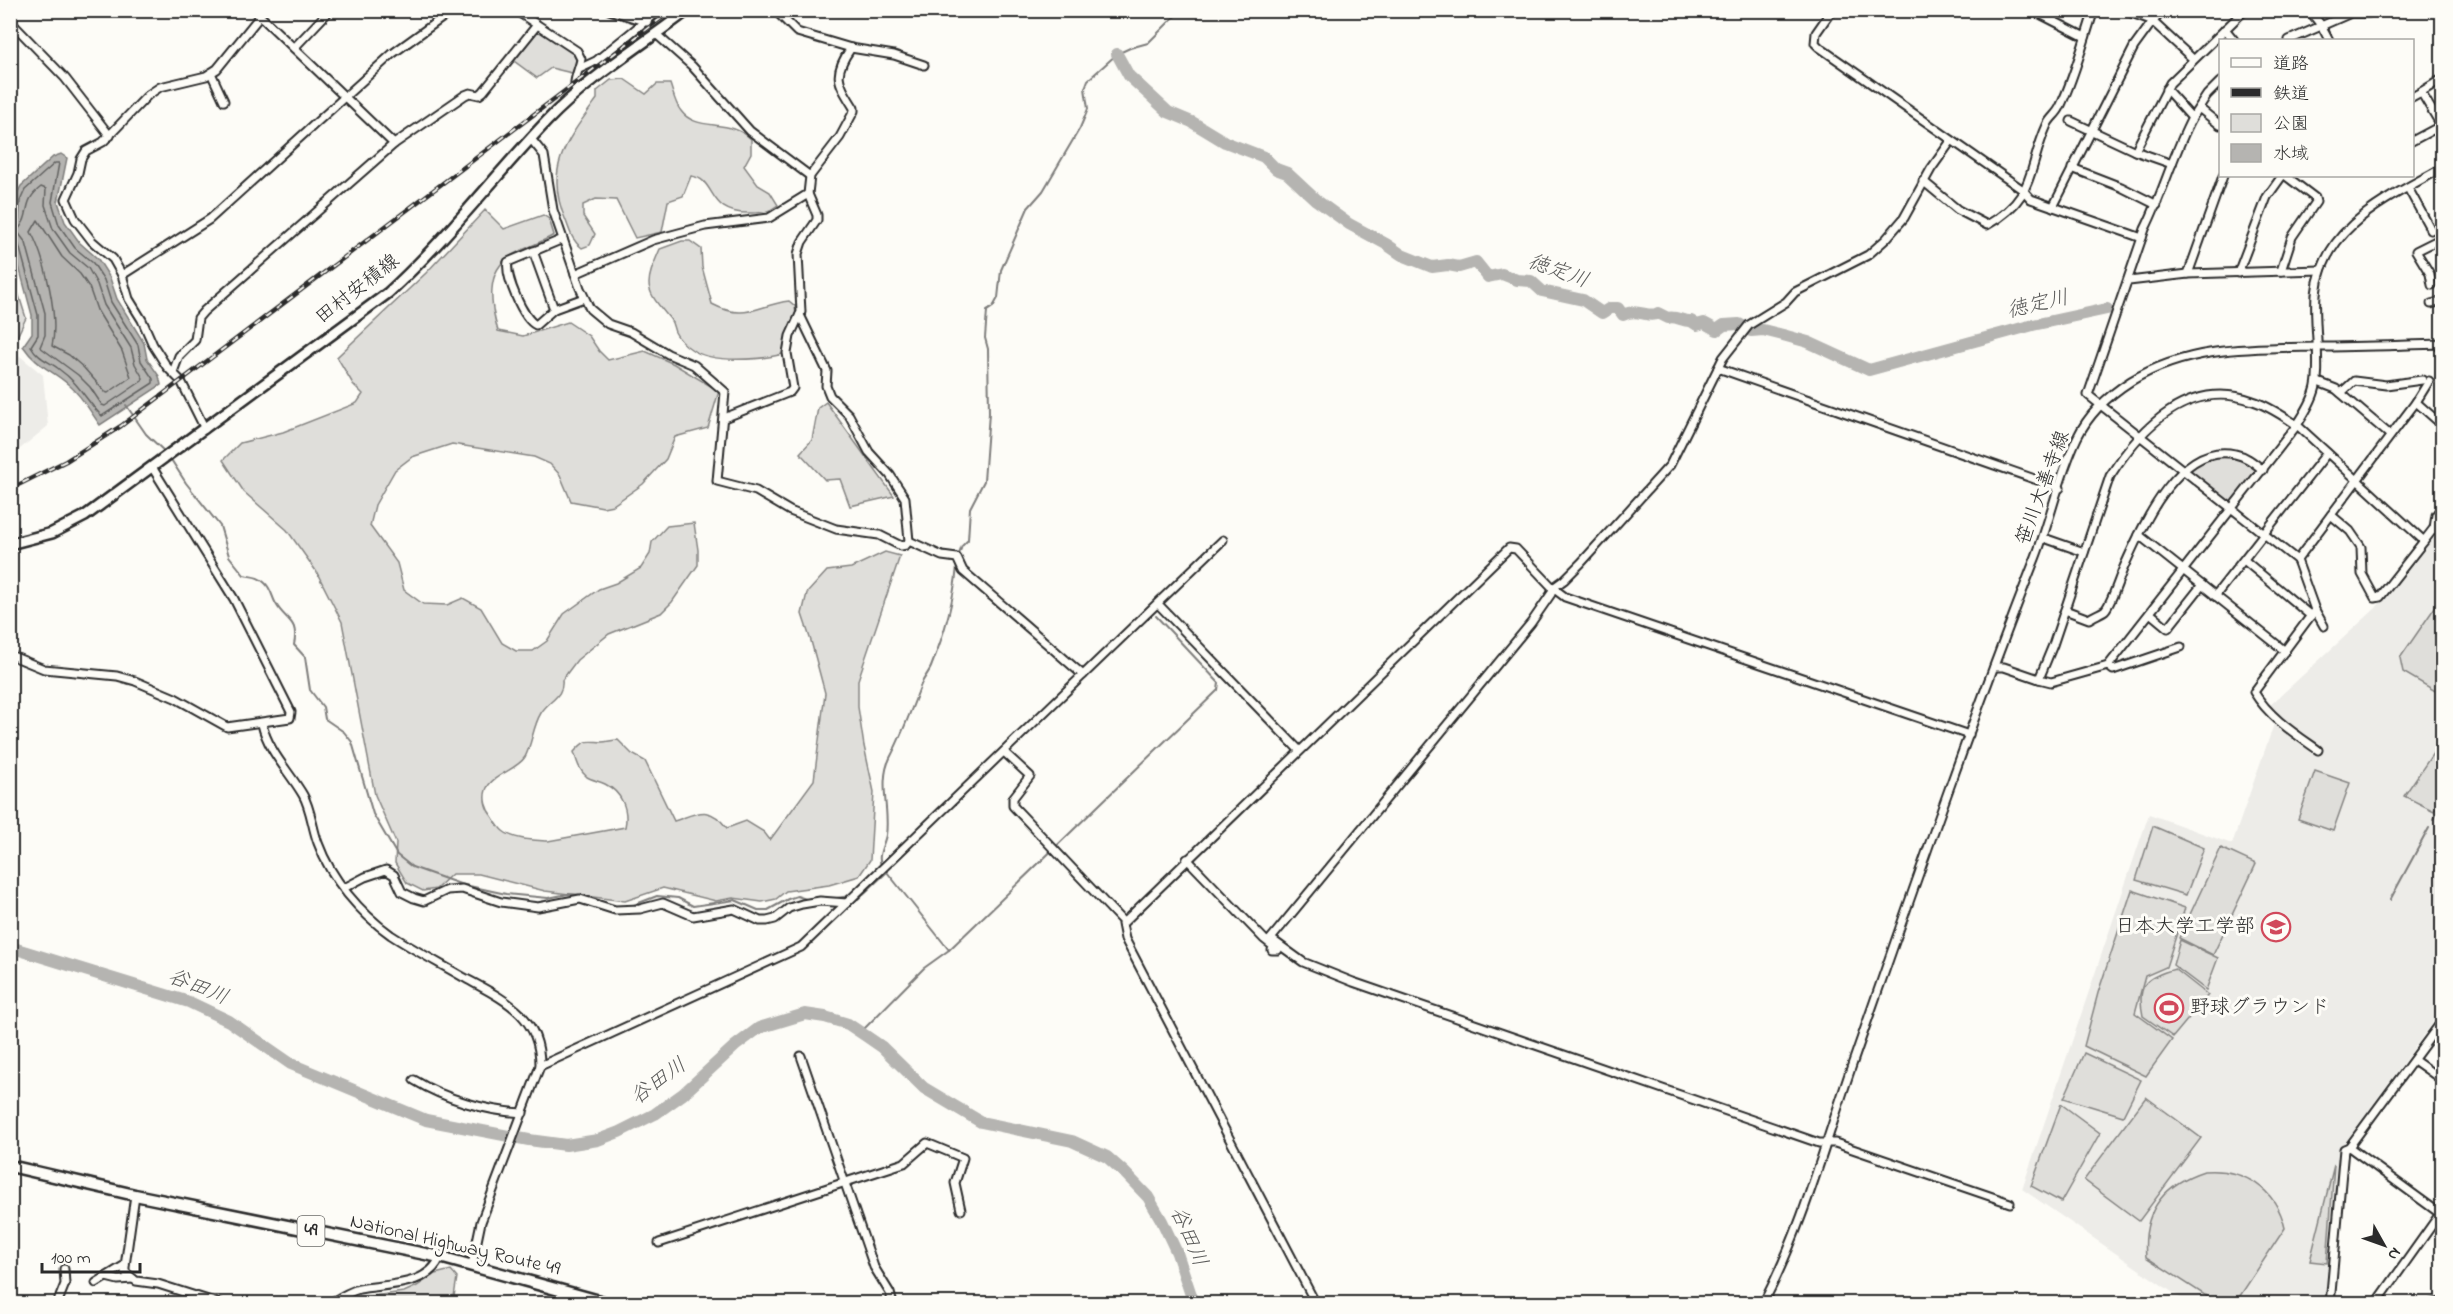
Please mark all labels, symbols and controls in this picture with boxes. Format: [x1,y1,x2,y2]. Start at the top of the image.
legend [2219,39,2414,177]
text: 道路 [2273,52,2309,78]
text: 鉄道 [2273,82,2309,108]
text: 公園 [2273,112,2309,138]
text: 水域 [2273,142,2309,168]
water label: 徳定川 [1523,247,1593,297]
street label: 田村安積線 [310,248,406,332]
water label: 徳定川 [2004,283,2072,327]
street label: 笹川大善寺線 [2010,427,2078,549]
school or university icon: 日本大学工学部 [2260,911,2292,943]
place label: 日本大学工学部 [2115,913,2255,942]
water label: 谷田川 [163,962,233,1014]
sports icon: 野球グラウンド [2153,992,2185,1024]
place label: 野球グラウンド [2190,994,2330,1023]
water label: 谷田川 [625,1051,693,1113]
water label: 谷田川 [1162,1202,1214,1272]
street label: National Highway Route 49 [347,1208,563,1285]
north arrow [2354,1215,2414,1275]
road number: 49 [298,1216,324,1246]
scale bar [42,1236,140,1274]
text: N [2381,1242,2407,1265]
text: 100 m [51,1246,91,1272]

